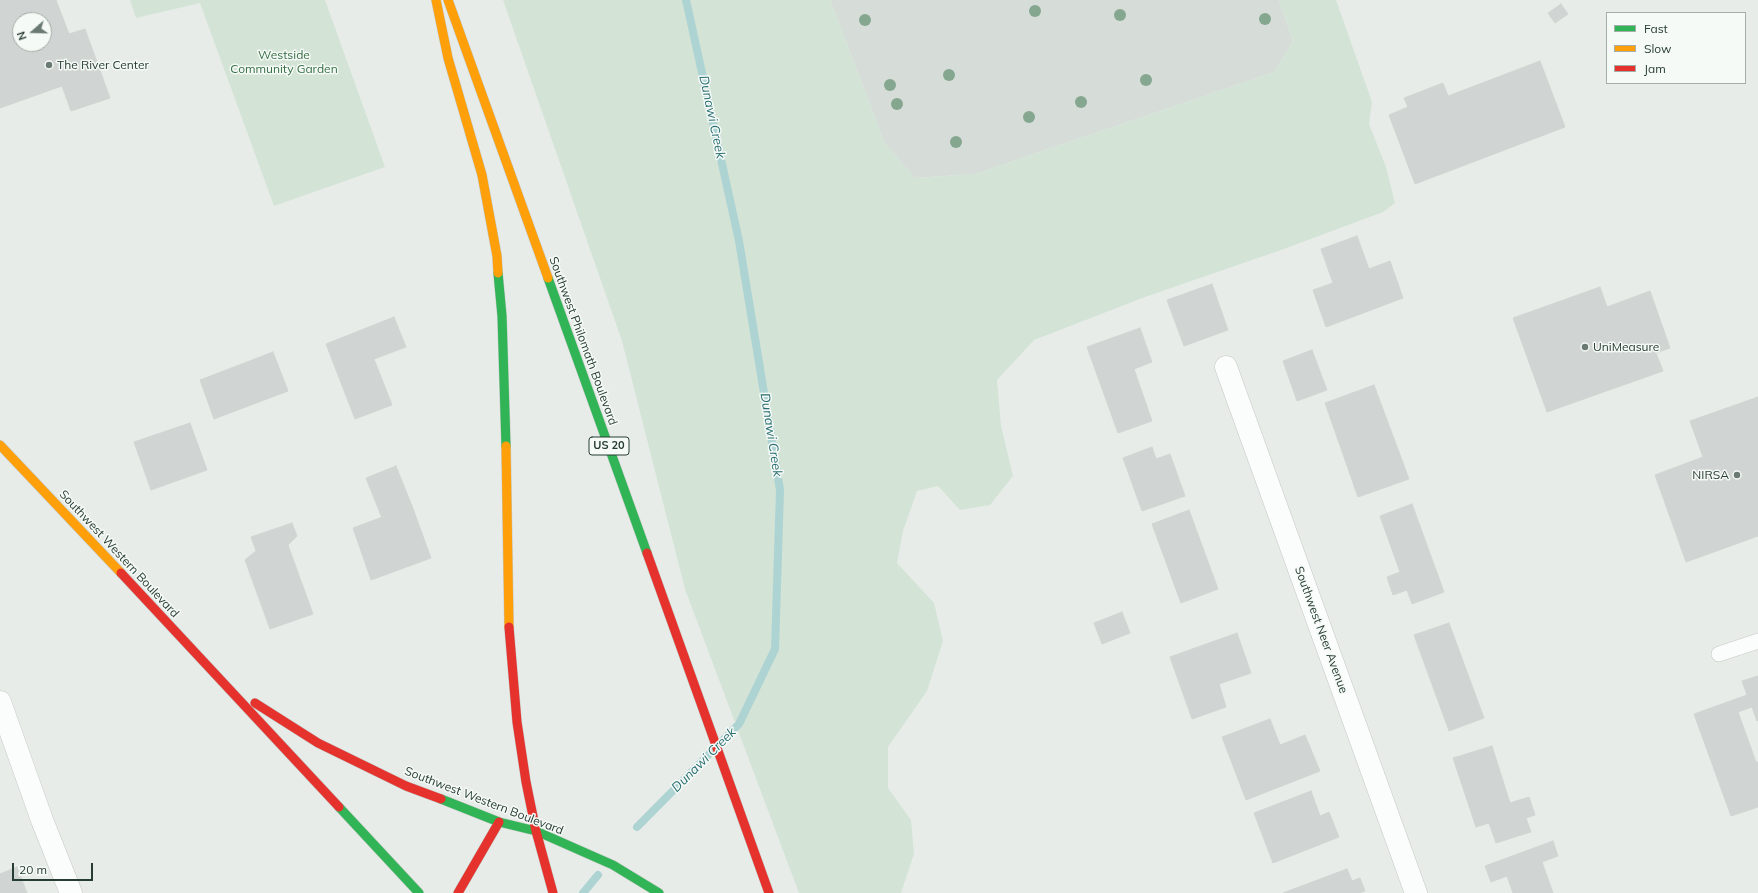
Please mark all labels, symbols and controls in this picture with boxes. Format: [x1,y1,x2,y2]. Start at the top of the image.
north arrow [12,12,52,52]
legend [1606,12,1746,84]
text: Fast [1644,21,1668,36]
text: N [14,29,30,42]
text: Slow [1644,41,1672,56]
park label: Westside Community Garden [230,48,338,76]
place label: The River Center [57,58,149,72]
marker: The River Center [44,60,54,70]
text: Jam [1644,61,1666,76]
water label: Dunawi Creek [696,74,728,160]
street label: Southwest Philomath Boulevard [546,255,620,427]
place label: UniMeasure [1593,340,1659,354]
marker: UniMeasure [1580,342,1590,352]
water label: Dunawi Creek [757,392,785,478]
road number: US 20 [589,437,629,455]
place label: NIRSA [1692,468,1729,482]
marker: NIRSA [1732,470,1742,480]
street label: Southwest Western Boulevard [56,487,182,621]
street label: Southwest Neer Avenue [1291,565,1351,695]
water label: Dunawi Creek [669,725,739,795]
street label: Southwest Western Boulevard [403,764,565,838]
scale bar [14,855,95,881]
text: 20 m [19,862,47,877]

